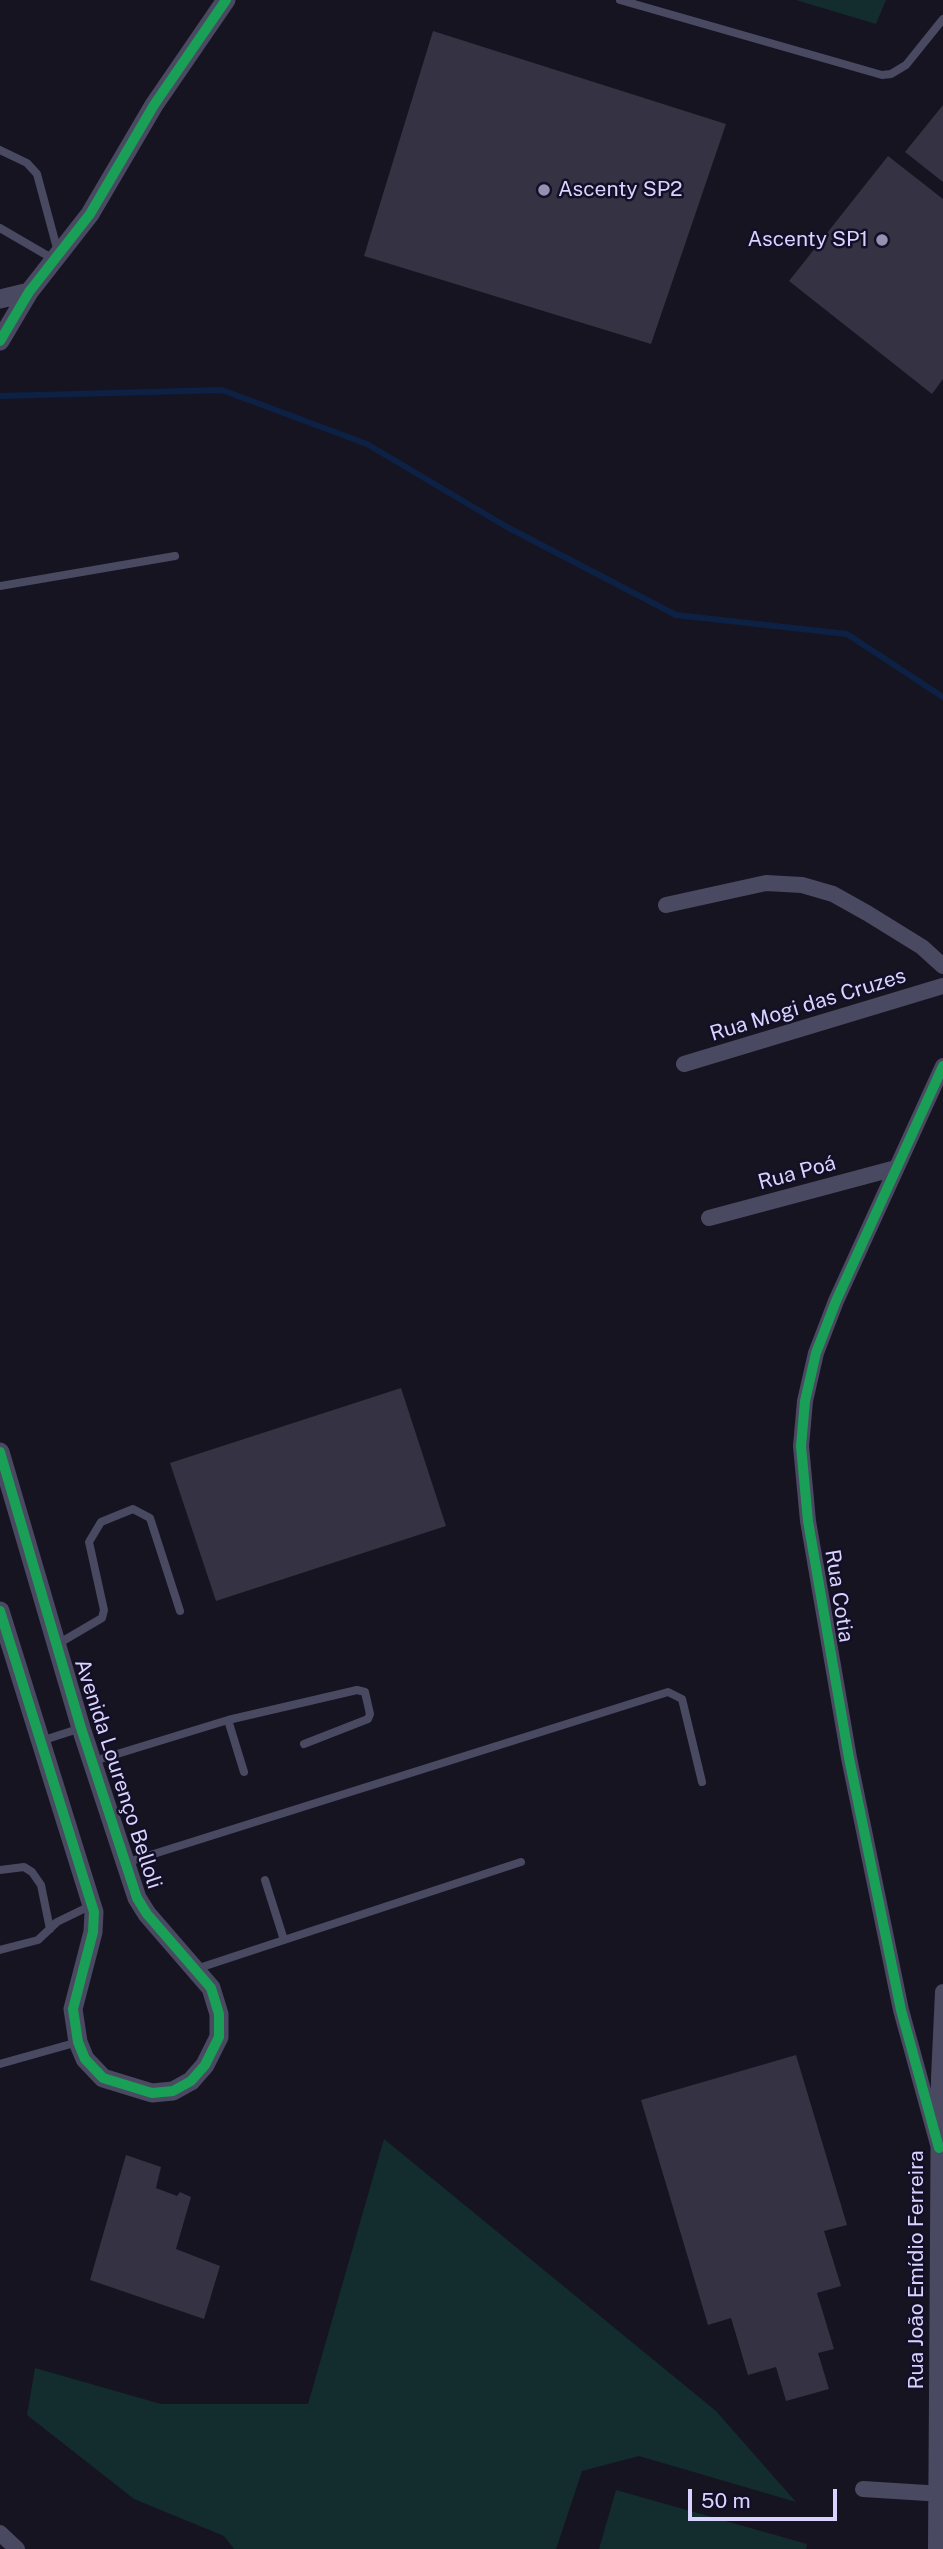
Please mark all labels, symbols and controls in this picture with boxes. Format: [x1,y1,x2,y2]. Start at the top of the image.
place label: Ascenty SP2 [558,177,683,203]
marker: Ascenty SP2 [536,182,552,198]
place label: Ascenty SP1 [747,227,868,253]
marker: Ascenty SP1 [874,232,890,248]
street label: Rua Mogi das Cruzes [707,963,909,1047]
street label: Rua Poá [755,1151,839,1195]
street label: Rua Cotia [819,1548,859,1644]
street label: Avenida Lourenço Belloli [69,1656,167,1892]
street label: Rua João Emídio Ferreira [904,2150,930,2390]
scale bar [691,2476,840,2520]
text: 50 m [701,2488,751,2513]

